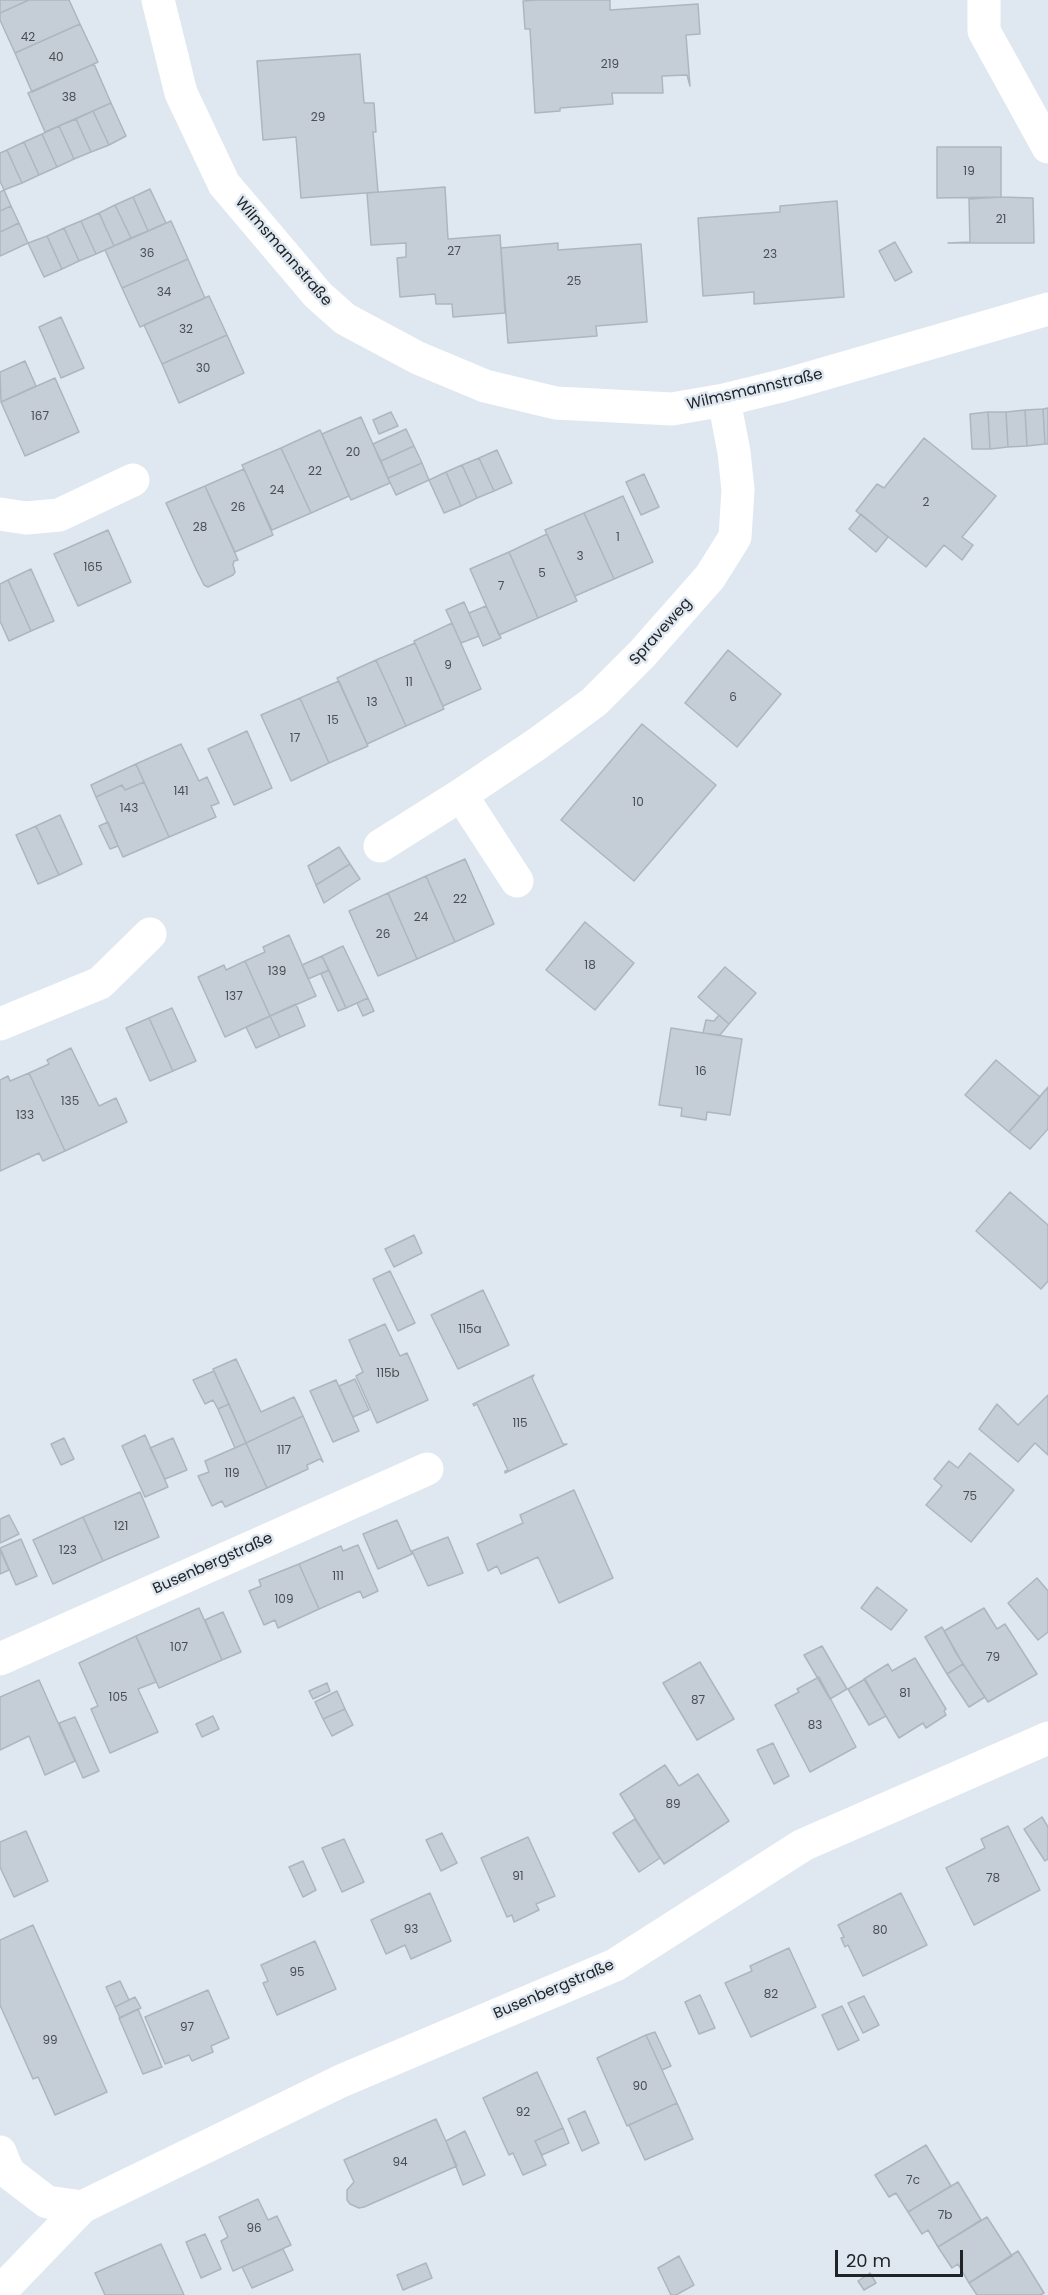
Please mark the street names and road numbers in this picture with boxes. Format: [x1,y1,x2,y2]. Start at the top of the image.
street label: Wilmsmannstraße [231,194,335,310]
street label: Wilmsmannstraße [685,366,825,414]
street label: Spraveweg [626,595,696,669]
street label: Busenbergstraße [150,1529,276,1599]
street label: Busenbergstraße [491,1956,617,2024]

